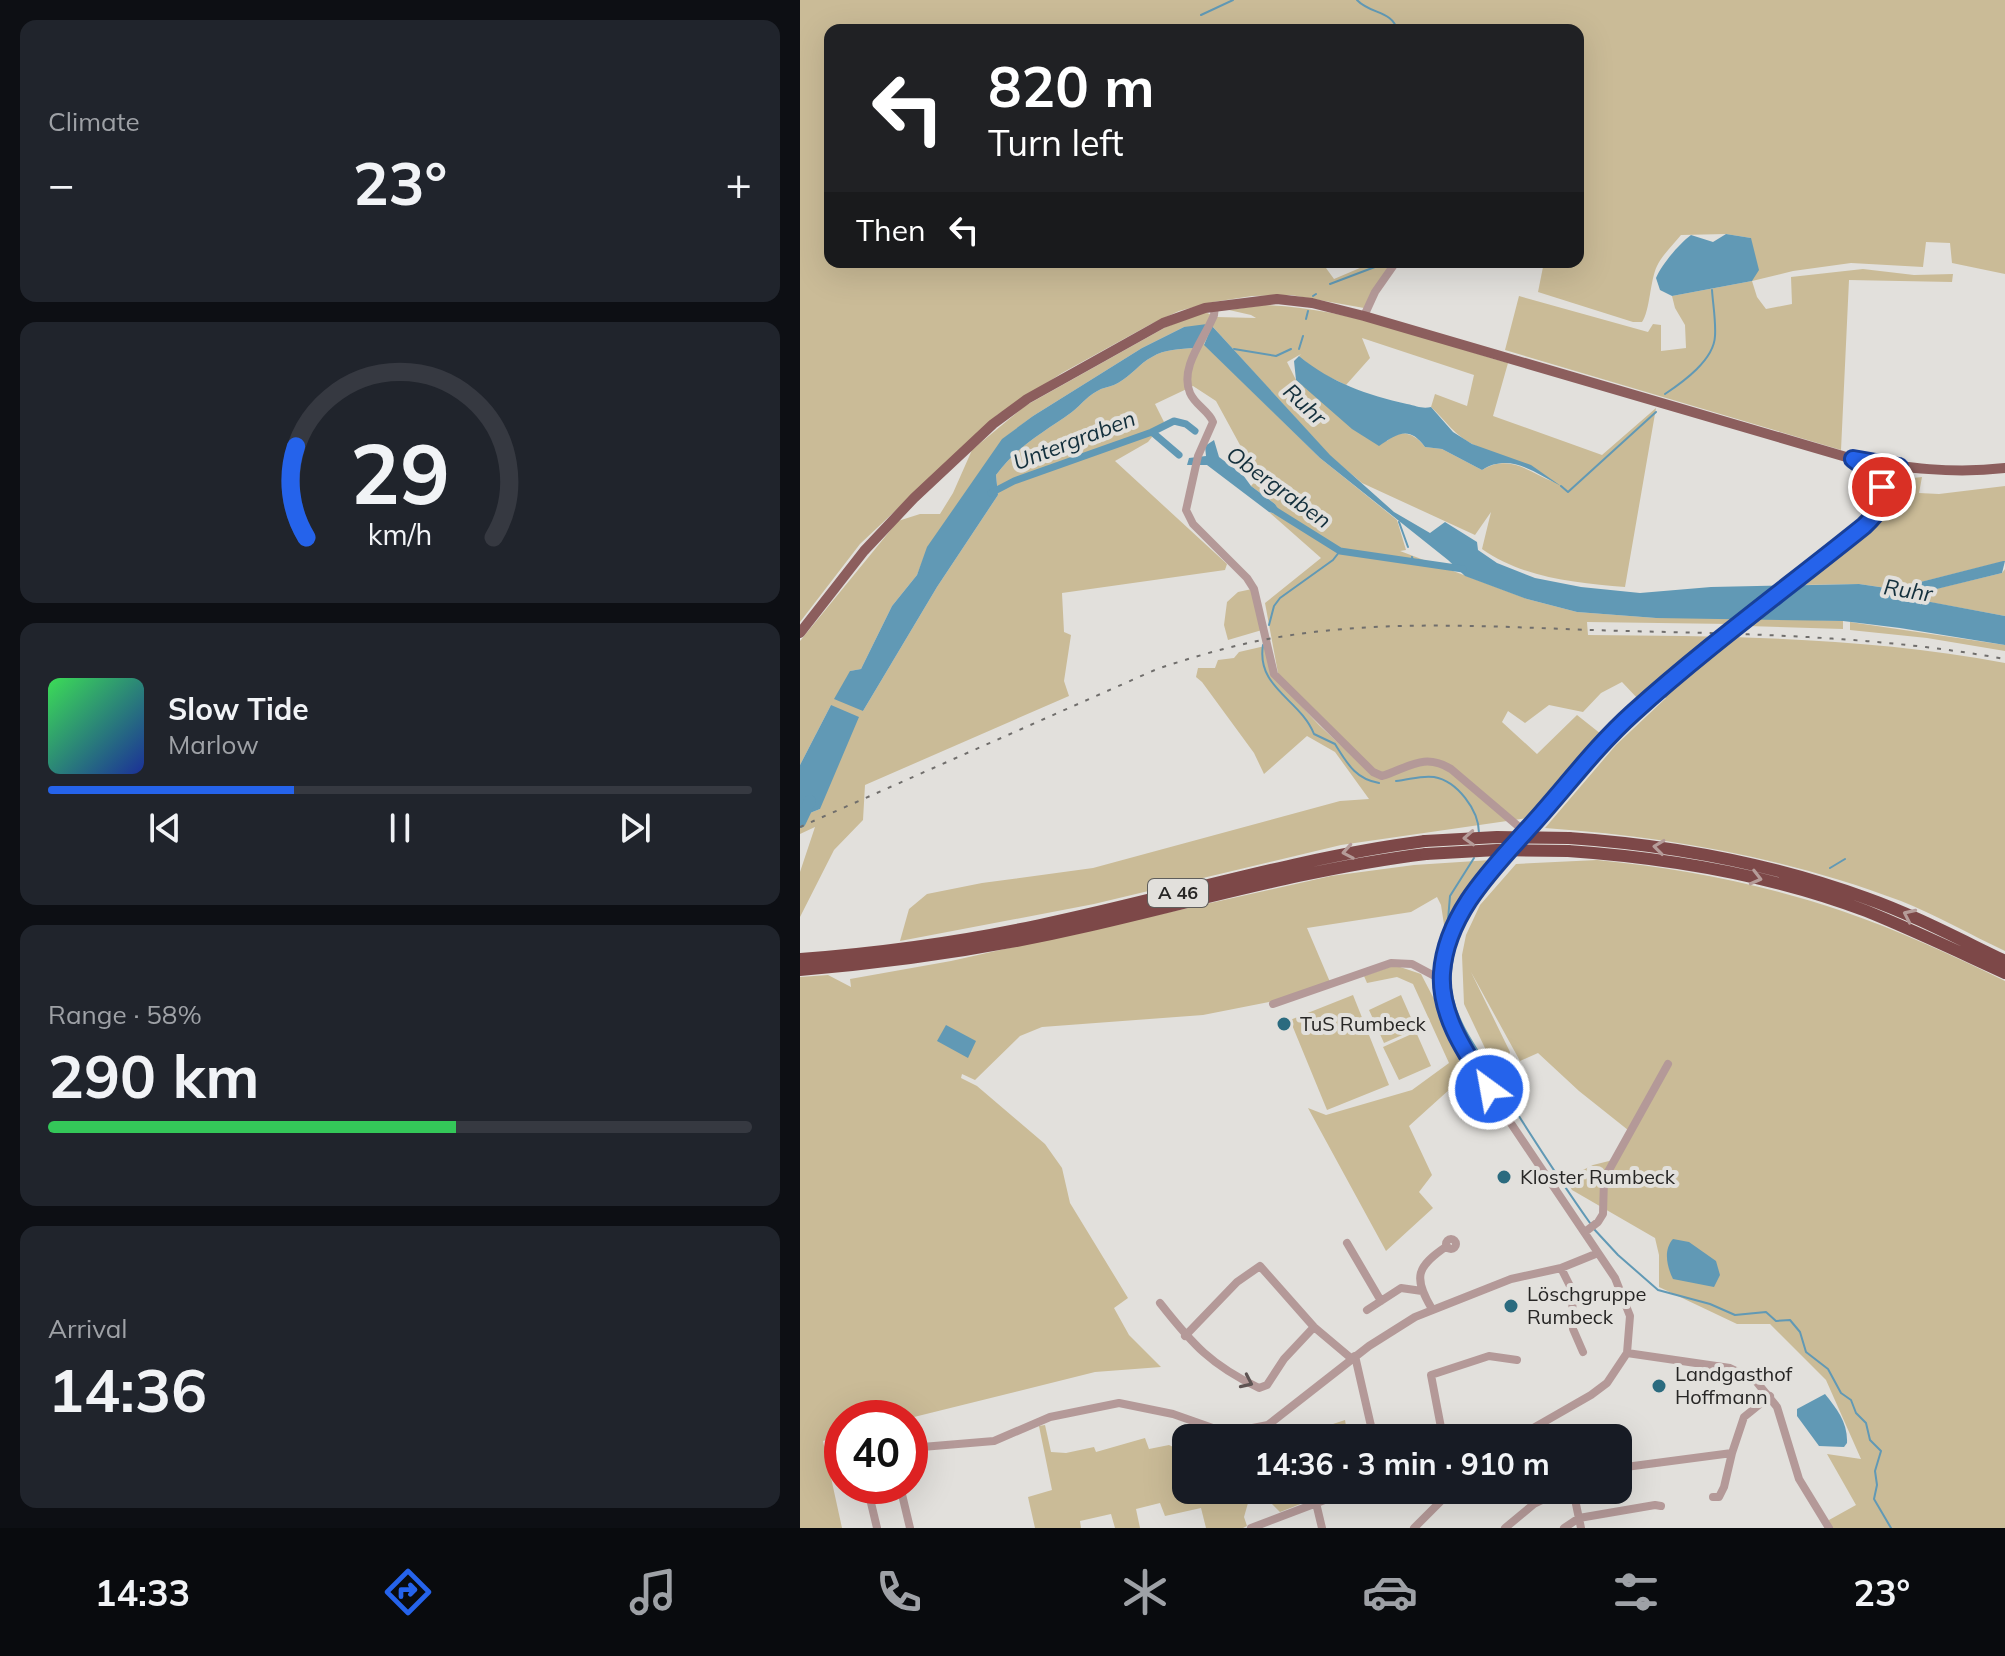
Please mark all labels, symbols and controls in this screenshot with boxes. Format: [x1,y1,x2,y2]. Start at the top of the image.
text: 820 m [988,51,1155,121]
icon: left [856,56,960,160]
text: Climate [48,105,140,138]
text: Turn left [988,120,1124,165]
text: 23° [353,145,447,220]
text: − [48,156,74,211]
text: + [726,156,752,211]
icon: left [942,208,986,252]
text: Then [856,211,926,249]
water label: Ruhr [1278,377,1333,432]
water label: Untergraben [1009,404,1139,476]
text: 29 [350,420,450,525]
water label: Obergraben [1221,440,1337,534]
pin [1848,453,1916,521]
icon: arrive [1860,465,1904,509]
text: km/h [368,517,432,553]
water label: Ruhr [1882,572,1935,608]
text: Slow Tide [168,690,309,728]
text: Marlow [168,728,259,761]
icon: previous [143,806,187,850]
icon: pause [378,806,422,850]
icon: next [613,806,657,850]
one-way arrow [1462,829,1475,846]
one-way arrow [1652,838,1665,855]
one-way arrow [1341,843,1354,860]
one-way arrow [1749,869,1763,886]
road number: A 46 [1148,879,1208,907]
one-way arrow [1903,909,1917,925]
text: Range · 58% [48,998,202,1031]
place label: TuS Rumbeck [1300,1011,1427,1036]
marker: TuS Rumbeck [1275,1015,1293,1033]
text: 290 km [48,1038,260,1113]
position arrow [1447,1047,1531,1131]
place label: Kloster Rumbeck [1520,1164,1676,1189]
marker: Kloster Rumbeck [1495,1168,1513,1186]
place label: Löschgruppe Rumbeck [1527,1281,1647,1329]
marker: Löschgruppe Rumbeck [1502,1297,1520,1315]
text: Arrival [48,1312,128,1345]
text: 14:36 [48,1352,207,1427]
place label: Landgasthof Hoffmann [1675,1361,1793,1409]
one-way arrow [1239,1372,1253,1388]
marker: Landgasthof Hoffmann [1650,1377,1668,1395]
speed limit sign: 40 [824,1400,928,1504]
text: 14:36 · 3 min · 910 m [1254,1445,1550,1483]
icon: directions [380,1564,436,1620]
icon: music [625,1564,681,1620]
icon: phone [871,1564,927,1620]
icon: climate [1117,1564,1173,1620]
icon: car [1362,1564,1418,1620]
icon: filters [1608,1564,1664,1620]
text: 14:33 [95,1570,190,1615]
text: 23° [1853,1570,1910,1615]

